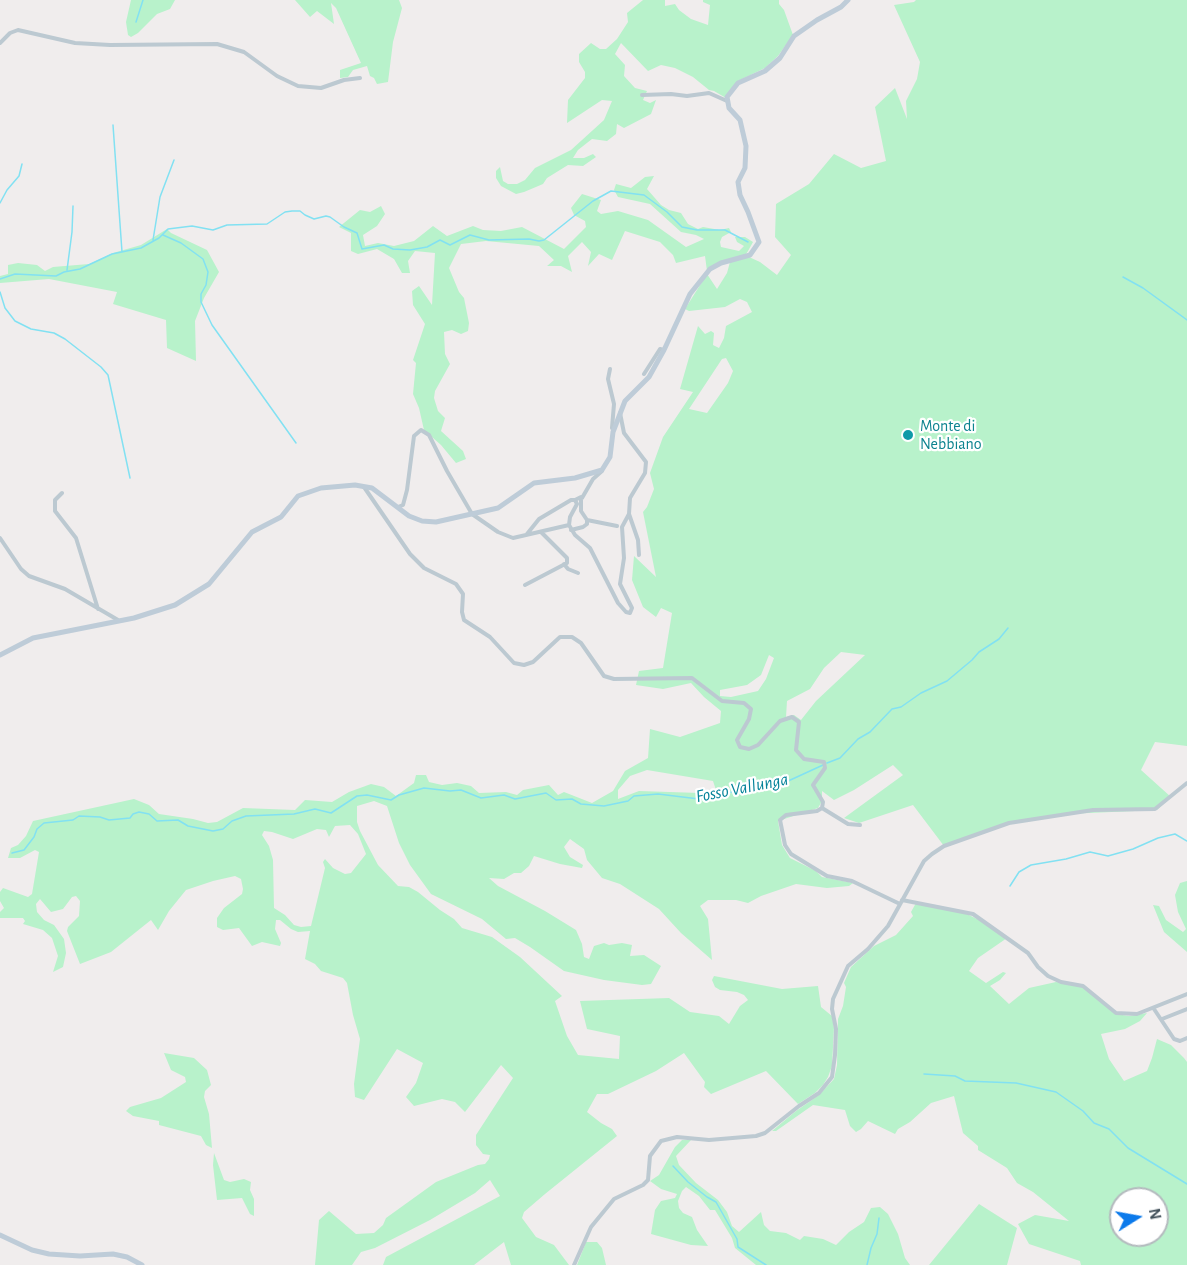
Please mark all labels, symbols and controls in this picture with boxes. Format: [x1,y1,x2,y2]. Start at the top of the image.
place label: Monte di Nebbiano [920,416,982,454]
marker: Monte di Nebbiano [901,428,915,442]
water label: Fosso Vallunga [694,768,790,808]
north arrow [1109,1187,1169,1247]
text: N [1146,1207,1164,1221]

